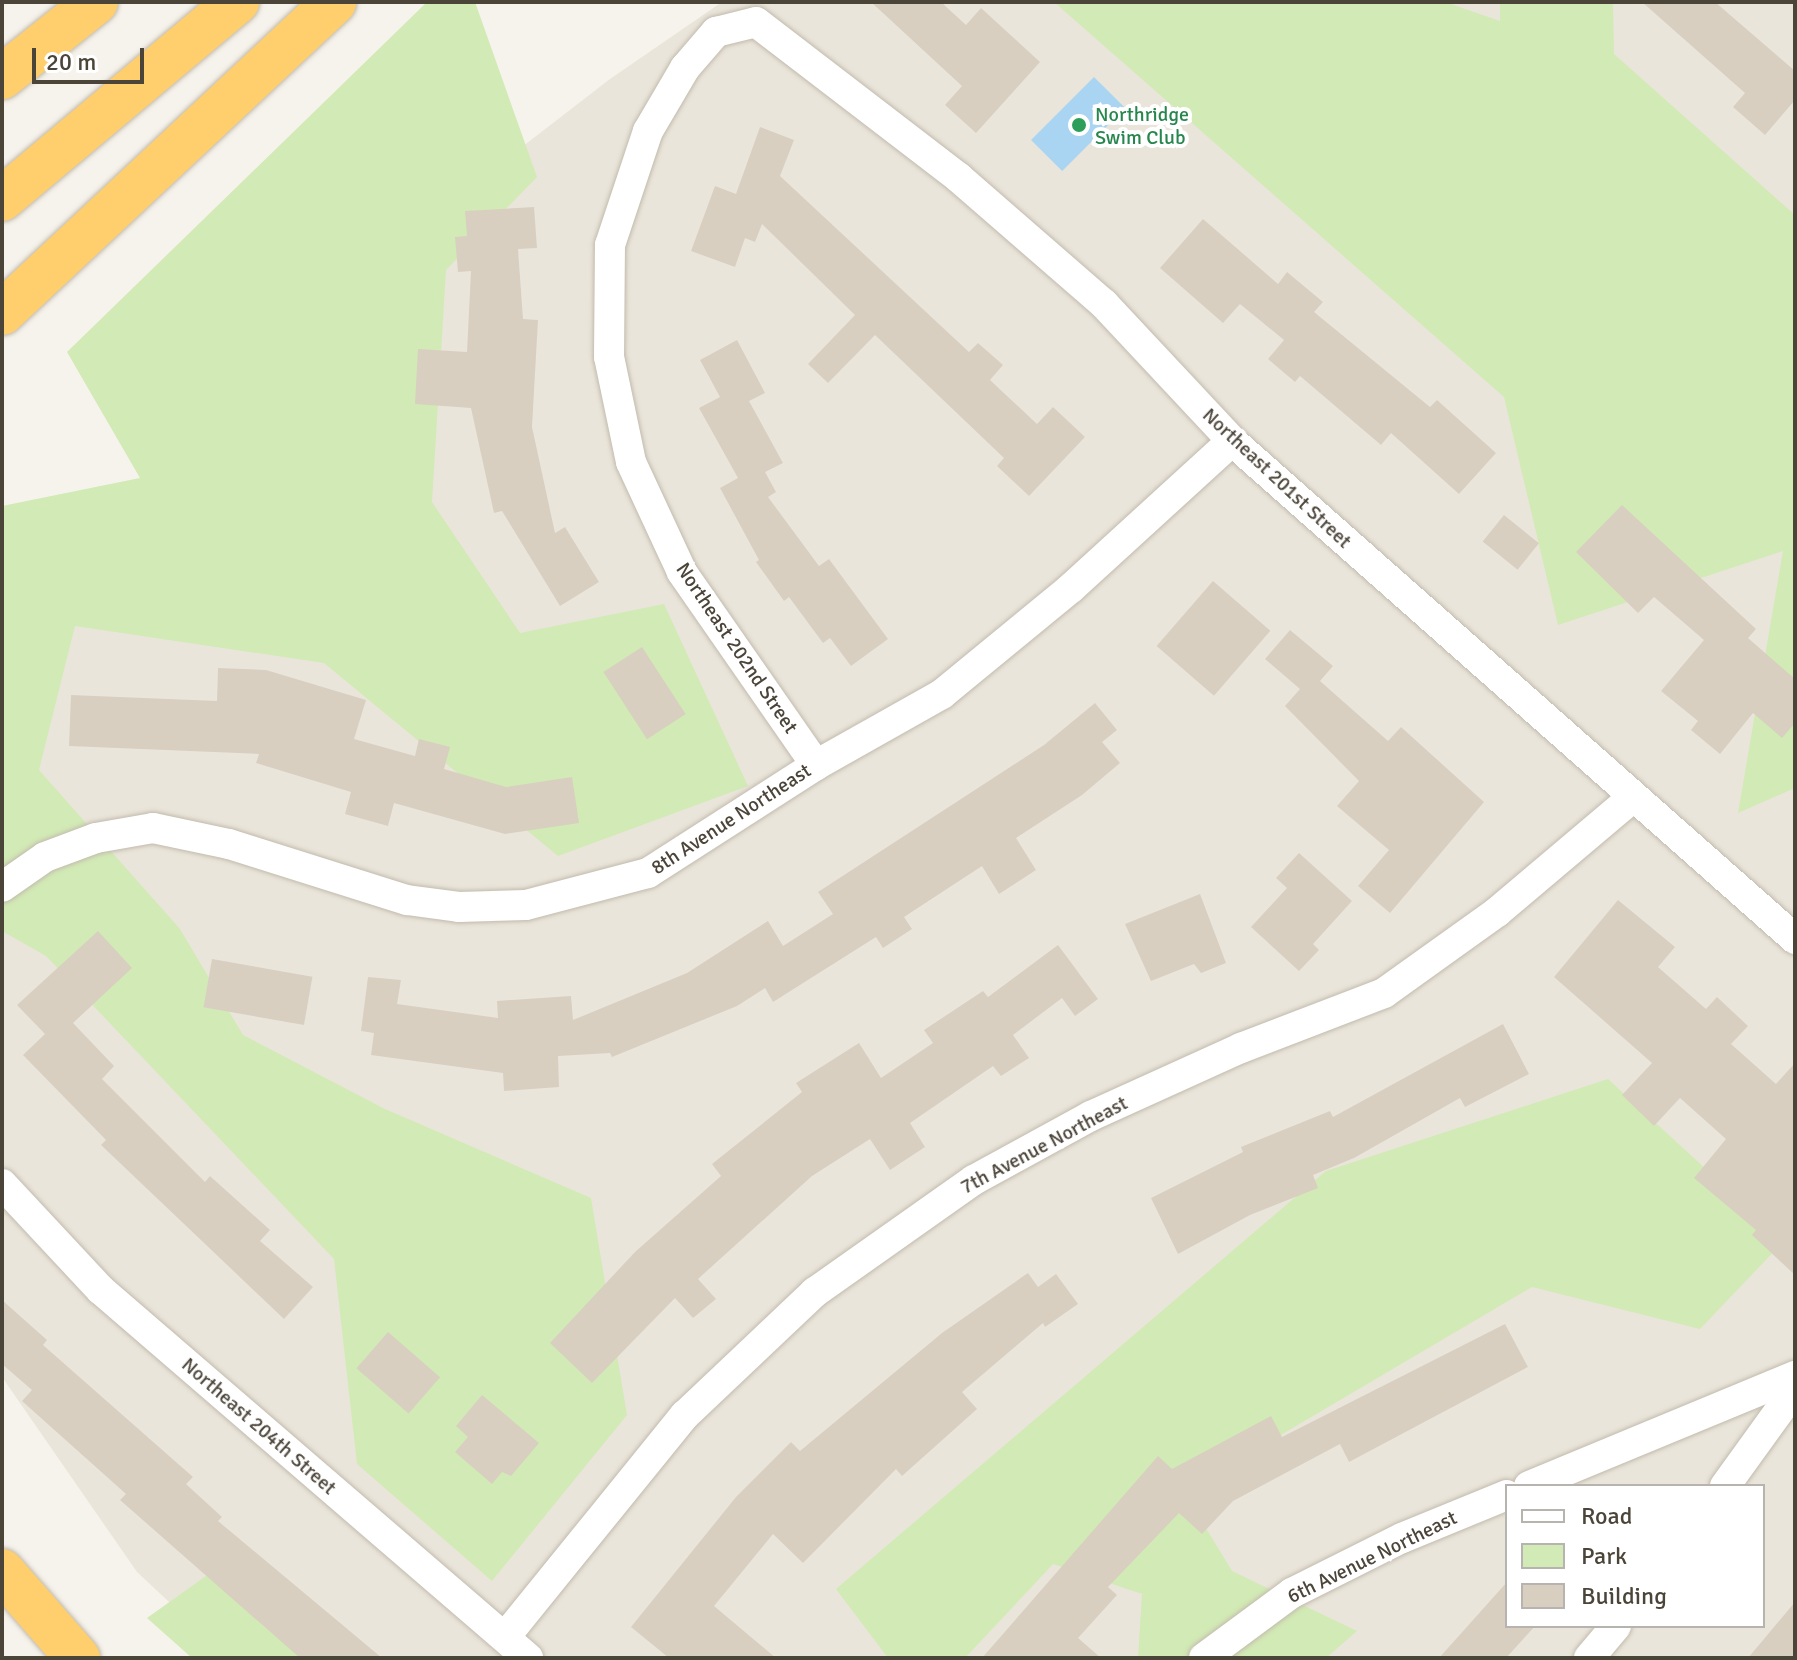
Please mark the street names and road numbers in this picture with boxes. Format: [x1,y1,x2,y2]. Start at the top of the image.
street label: Northeast 201st Street [1198,403,1356,553]
street label: Northeast 202nd Street [671,558,803,738]
street label: 8th Avenue Northeast [647,758,815,880]
street label: 7th Avenue Northeast [956,1091,1132,1199]
street label: Northeast 204th Street [177,1352,341,1500]
street label: 6th Avenue Northeast [1283,1506,1461,1608]

